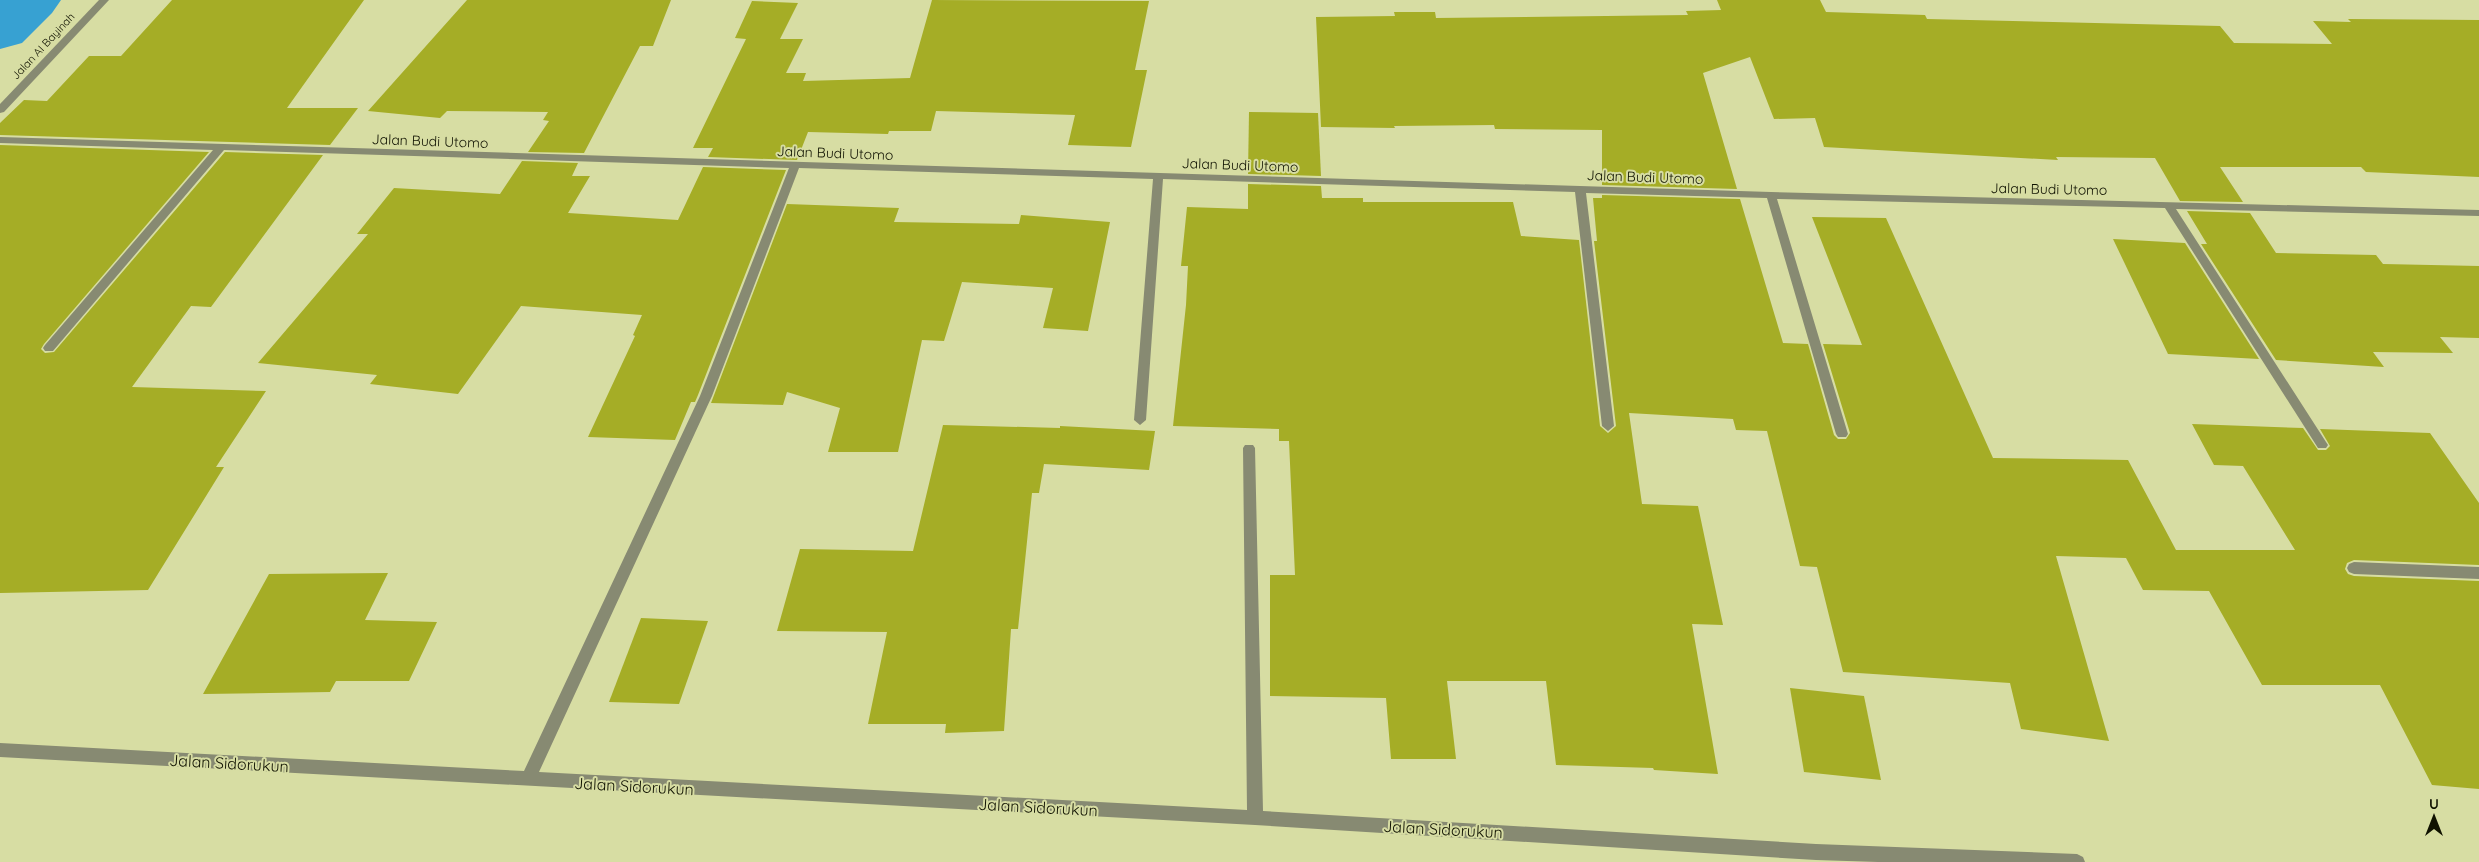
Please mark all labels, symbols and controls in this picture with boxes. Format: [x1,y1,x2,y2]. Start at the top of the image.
street label: Jalan AI Bayinah [9,10,77,82]
street label: Jalan Budi Utomo [371,130,489,152]
street label: Jalan Budi Utomo [776,142,894,164]
street label: Jalan Budi Utomo [1181,154,1299,176]
street label: Jalan Budi Utomo [1586,166,1704,188]
street label: Jalan Budi Utomo [1990,179,2108,199]
street label: Jalan Sidorukun [169,750,289,776]
street label: Jalan Sidorukun [574,773,694,799]
north arrow [2409,792,2459,842]
street label: Jalan Sidorukun [978,794,1098,820]
text: U [2429,795,2439,813]
street label: Jalan Sidorukun [1383,816,1503,842]

